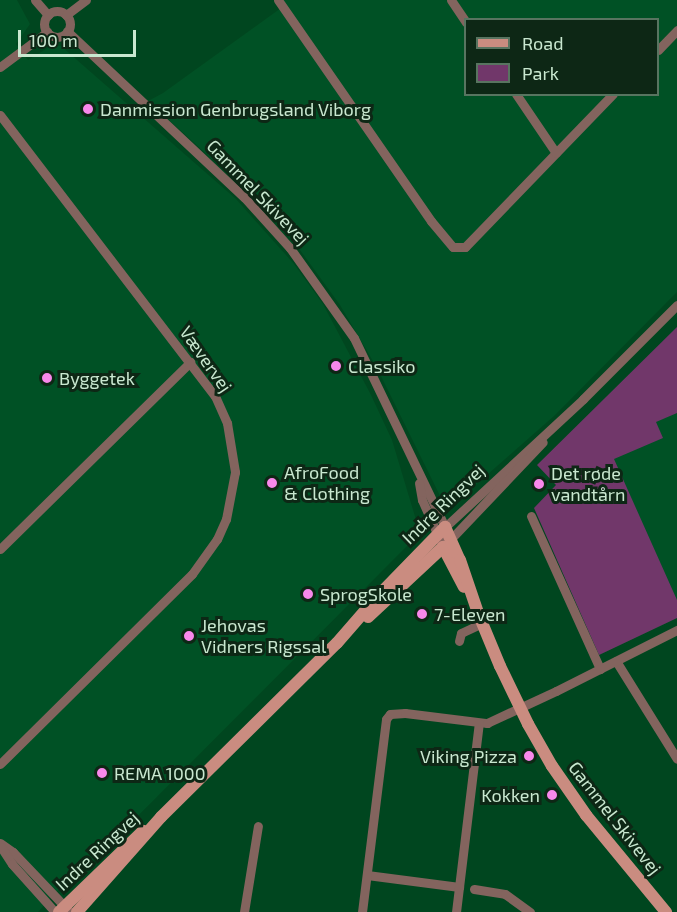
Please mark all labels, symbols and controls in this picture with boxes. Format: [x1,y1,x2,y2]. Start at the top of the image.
scale bar [21,18,140,56]
legend [464,18,659,96]
text: 100 m [29,29,78,51]
text: Road [522,32,563,54]
text: Park [522,62,559,84]
place label: Danmission Genbrugsland Viborg [100,98,371,120]
marker: Danmission Genbrugsland Viborg [81,102,95,116]
street label: Gammel Skivevej [202,135,314,249]
street label: Vævervej [175,322,237,396]
place label: Classiko [348,355,415,377]
marker: Classiko [329,359,343,373]
place label: Byggetek [59,367,135,389]
marker: Byggetek [40,371,54,385]
street label: Indre Ringvej [397,459,489,549]
place label: AfroFood & Clothing [284,462,370,504]
place label: Det røde vandtårn [551,463,626,506]
marker: AfroFood & Clothing [265,476,279,490]
marker: Det røde vandtårn [532,477,546,491]
place label: SprogSkole [320,583,412,605]
marker: SprogSkole [301,587,315,601]
place label: 7-Eleven [434,603,506,625]
marker: 7-Eleven [415,607,429,621]
place label: Jehovas Vidners Rigssal [201,615,326,658]
marker: Jehovas Vidners Rigssal [182,629,196,643]
place label: Viking Pizza [420,745,517,767]
marker: Viking Pizza [522,749,536,763]
street label: Gammel Skivevej [564,757,666,879]
place label: REMA 1000 [114,762,206,784]
marker: REMA 1000 [95,766,109,780]
place label: Kokken [481,784,540,806]
marker: Kokken [545,788,559,802]
street label: Indre Ringvej [51,807,143,895]

